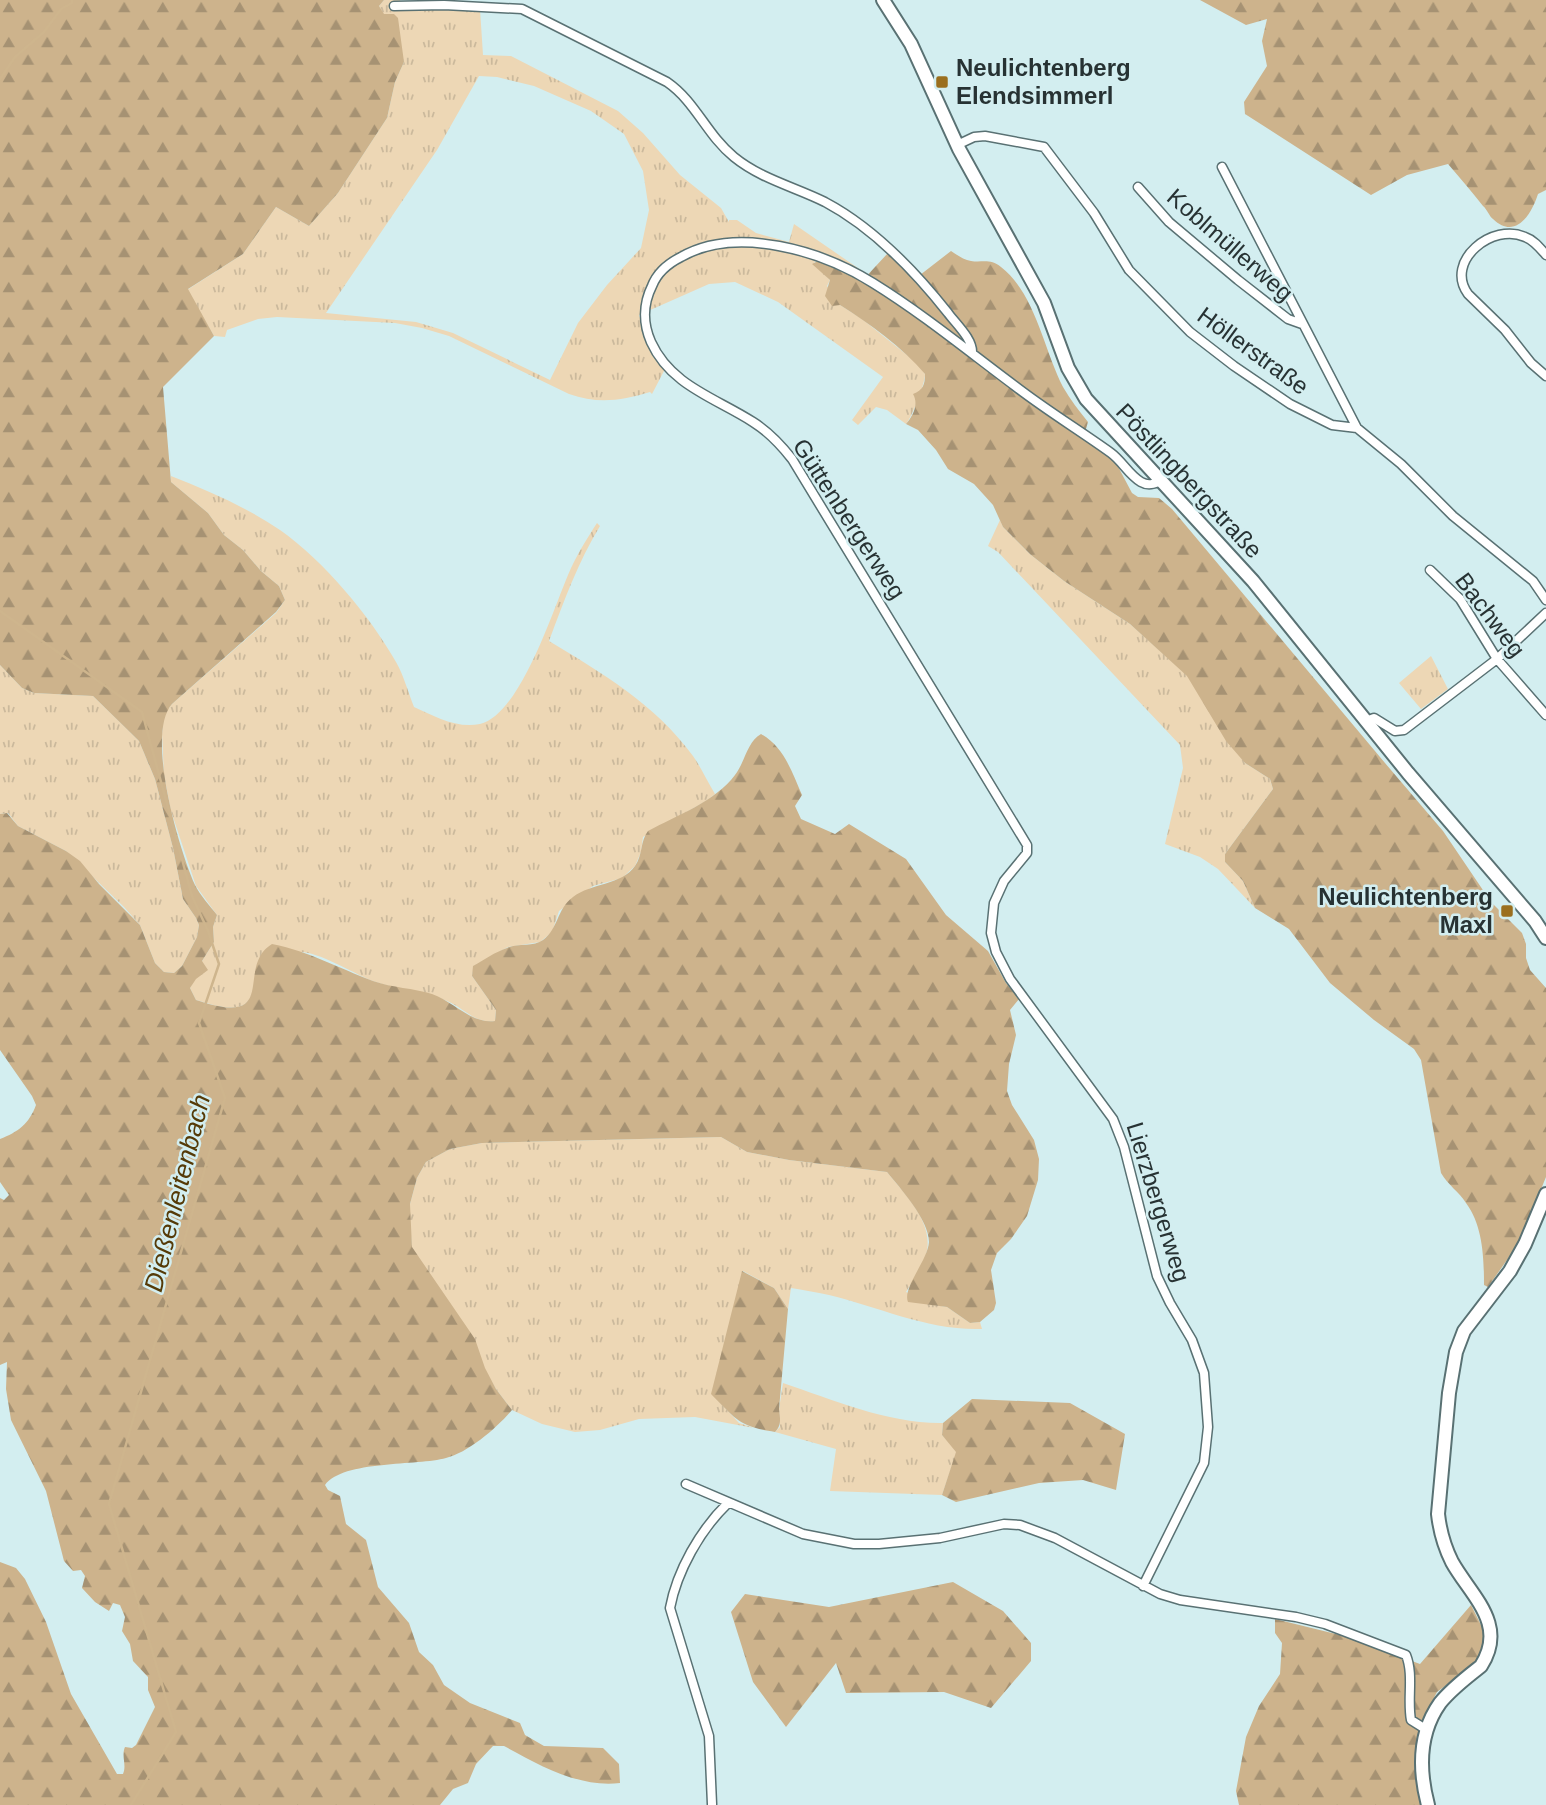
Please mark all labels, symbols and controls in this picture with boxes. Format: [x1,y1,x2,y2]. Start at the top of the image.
place label: Neulichtenberg Elendsimmerl [956,54,1131,109]
marker: Neulichtenberg Elendsimmerl [934,74,950,90]
street label: Koblmüllerweg [1162,183,1299,306]
street label: Höllerstraße [1192,301,1314,400]
street label: Pöstlingbergstraße [1111,398,1268,564]
street label: Güttenbergerweg [788,434,911,604]
street label: Bachweg [1450,567,1531,662]
place label: Neulichtenberg Maxl [1318,883,1493,938]
marker: Neulichtenberg Maxl [1499,903,1515,919]
water label: Dießenleitenbach [138,1091,216,1295]
street label: Lierzbergerweg [1121,1119,1196,1285]

